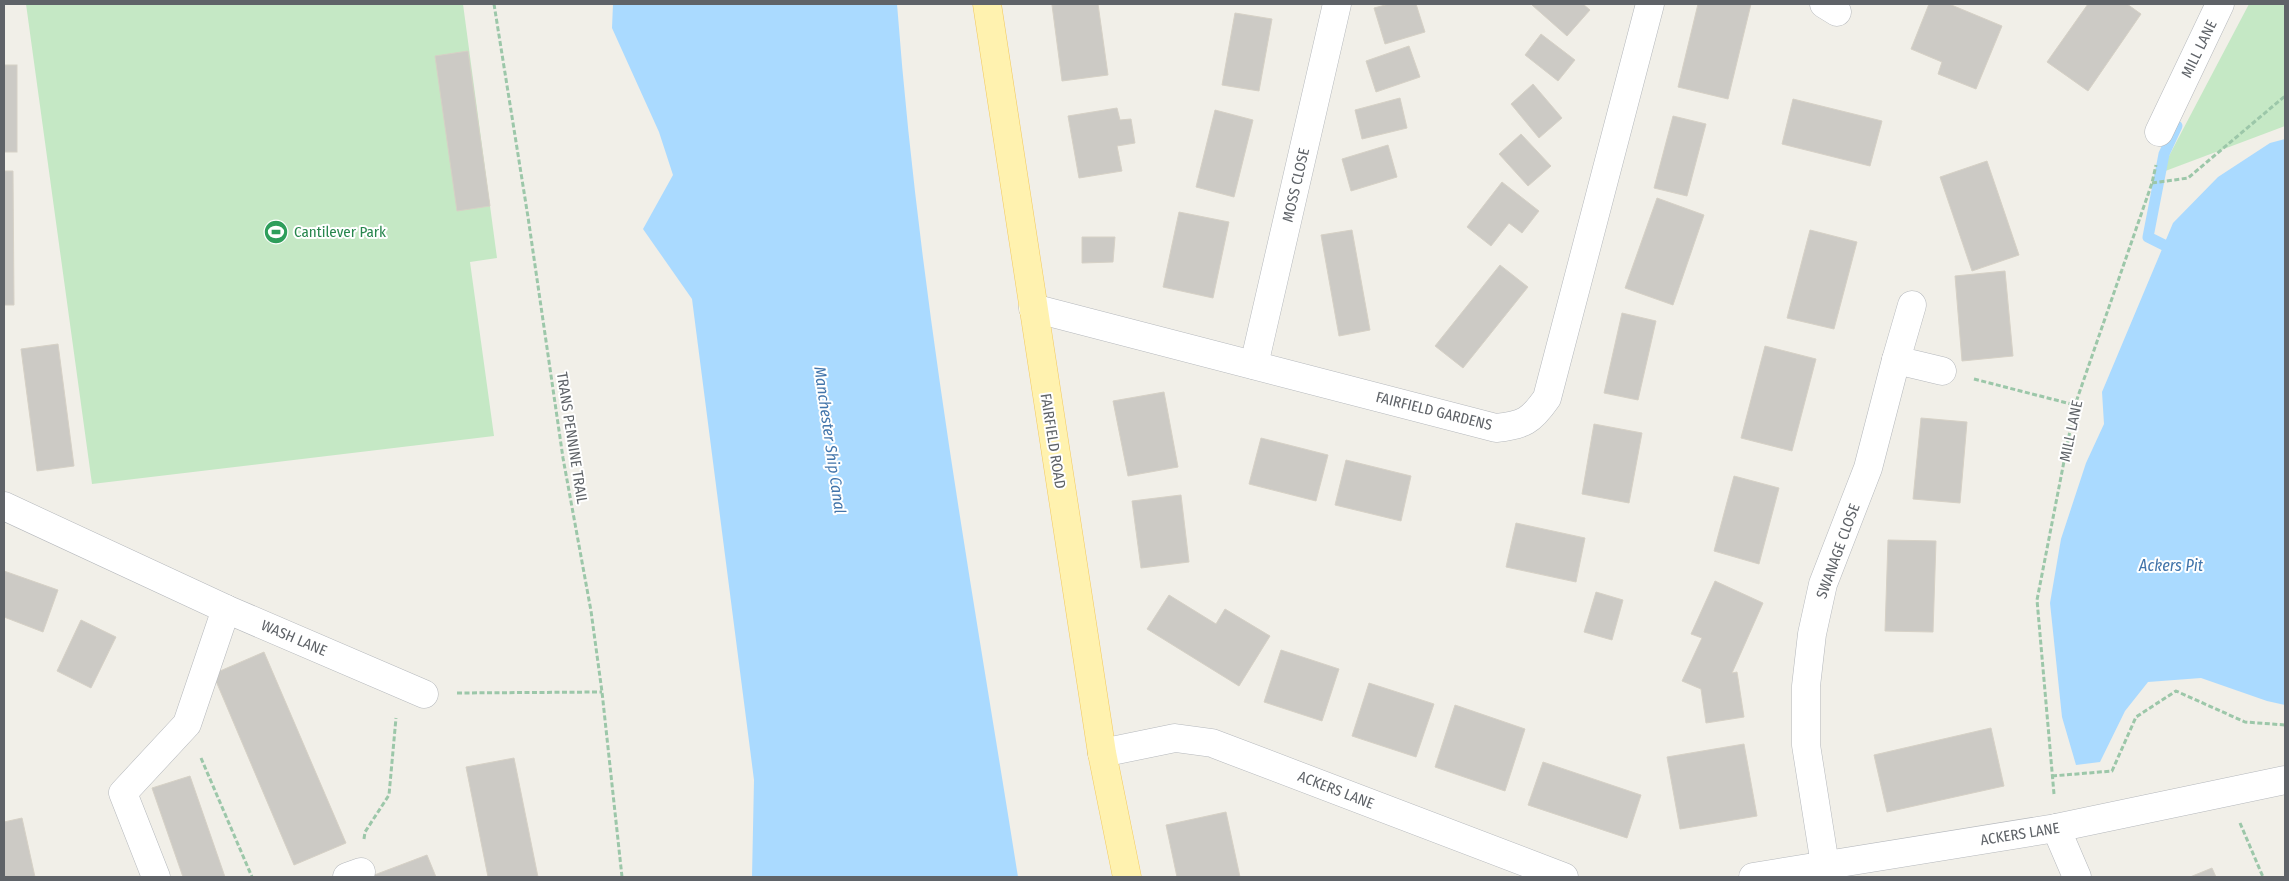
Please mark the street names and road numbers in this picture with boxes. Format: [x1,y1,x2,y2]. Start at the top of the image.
street label: MILL LANE [2177,17,2221,81]
street label: MOSS CLOSE [1279,146,1313,224]
street label: TRANS PENNINE TRAIL [553,371,591,506]
street label: FAIRFIELD GARDENS [1374,388,1494,434]
street label: FAIRFIELD ROAD [1037,392,1069,490]
street label: MILL LANE [2056,399,2086,463]
street label: SWANAGE CLOSE [1812,501,1864,601]
street label: WASH LANE [258,616,330,660]
street label: ACKERS LANE [1295,767,1377,813]
street label: ACKERS LANE [1979,819,2061,849]

